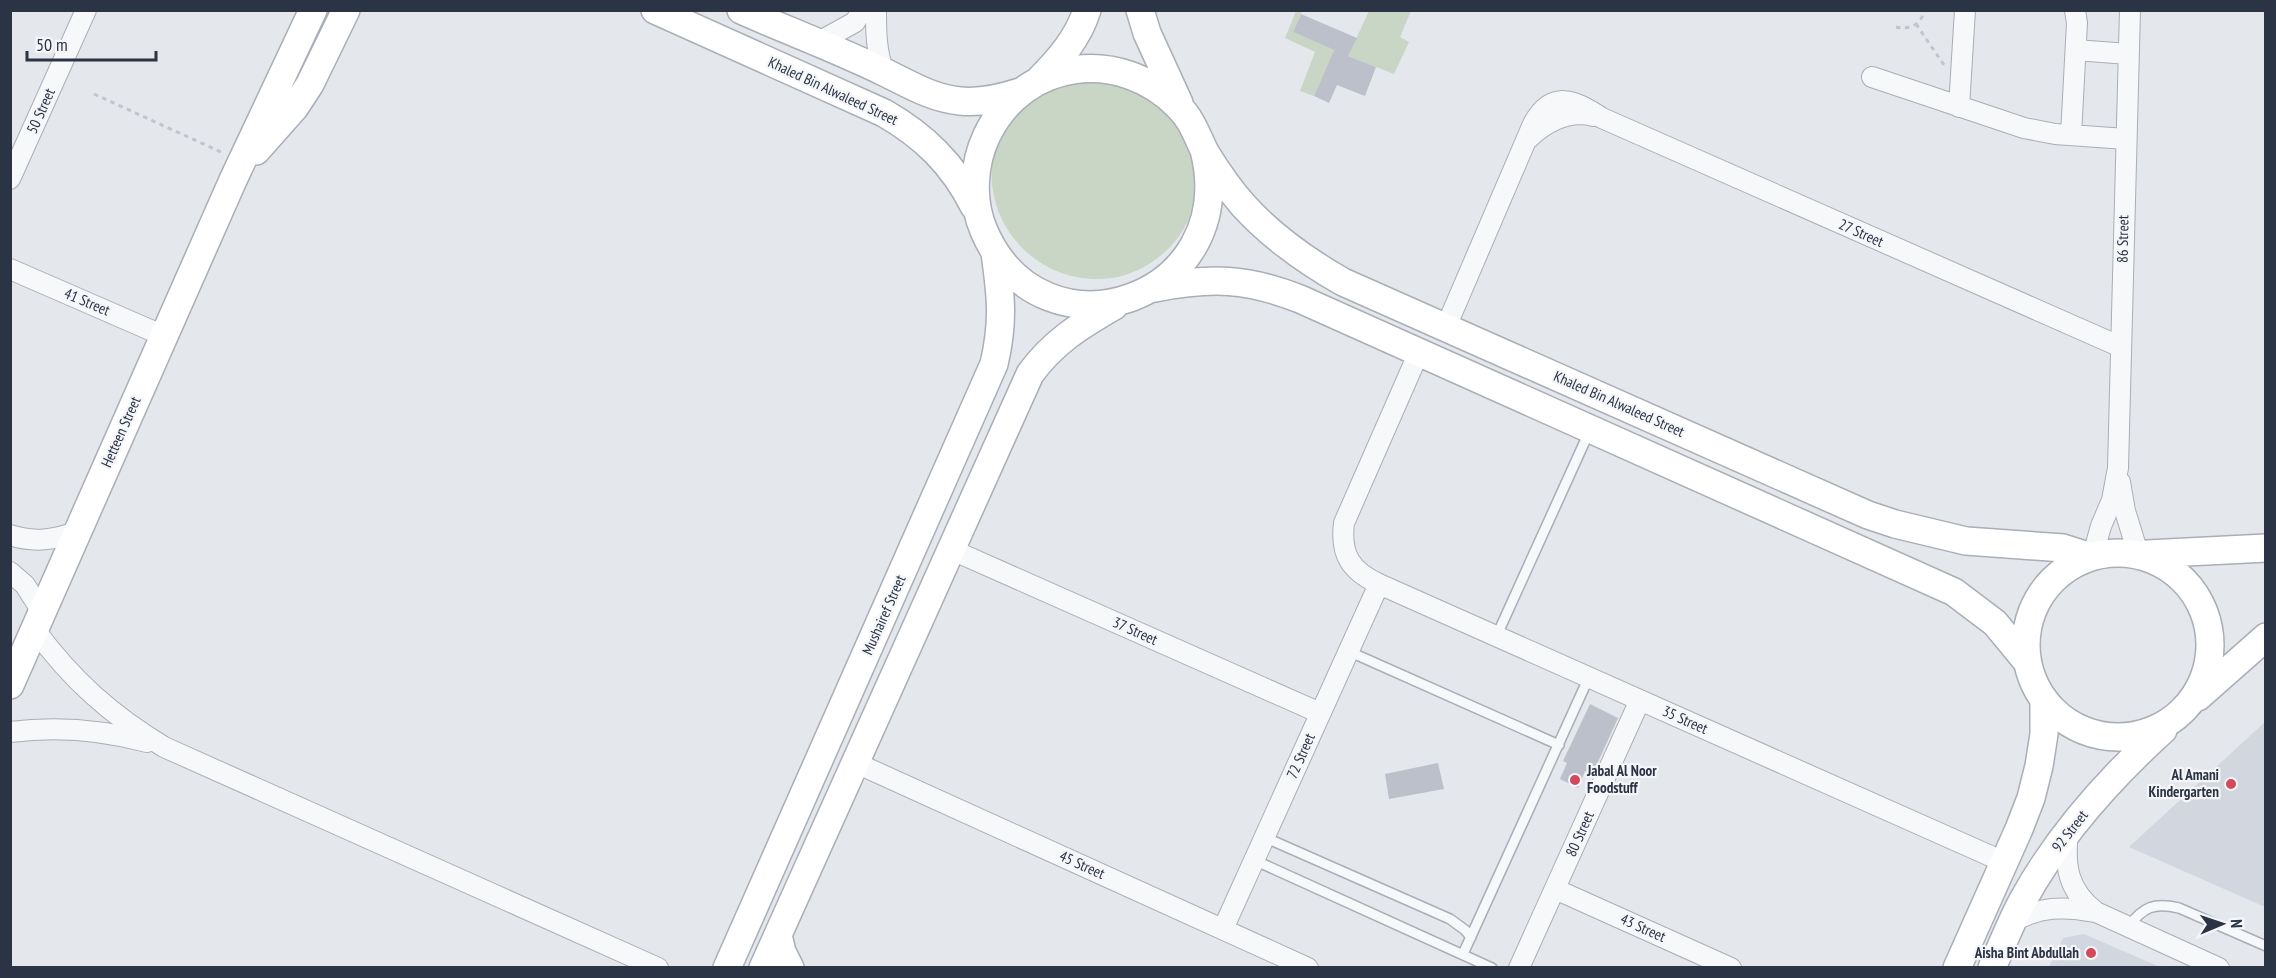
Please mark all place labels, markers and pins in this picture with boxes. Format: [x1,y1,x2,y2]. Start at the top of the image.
place label: Jabal Al Noor Foodstuff [1586,761,1657,797]
place label: Al Amani Kindergarten [2148,765,2219,801]
marker: Jabal Al Noor Foodstuff [1568,773,1582,787]
marker: Al Amani Kindergarten [2224,777,2238,791]
place label: Aisha Bint Abdullah [1974,943,2079,962]
marker: Aisha Bint Abdullah [2084,946,2098,960]

